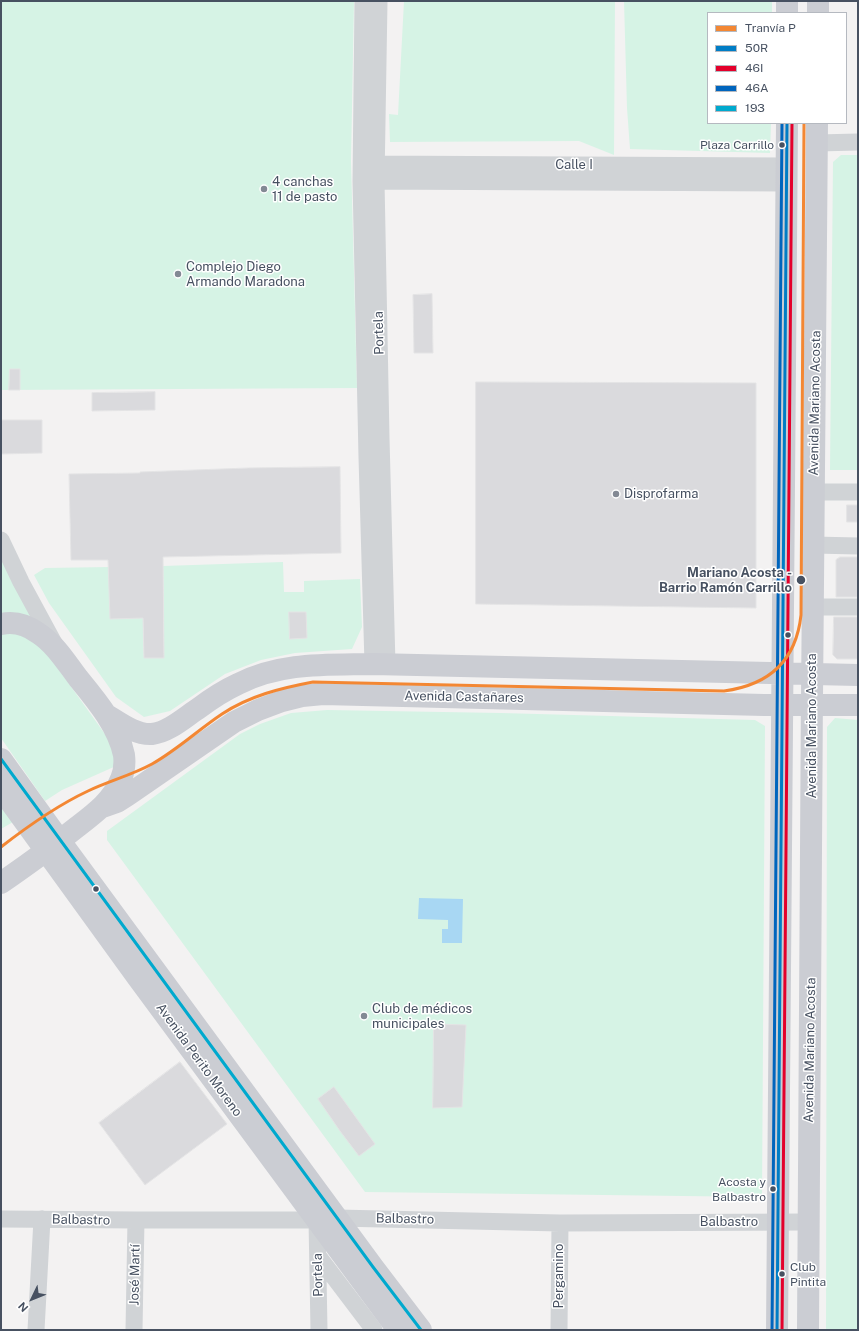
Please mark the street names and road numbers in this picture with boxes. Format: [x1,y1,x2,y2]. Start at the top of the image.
street label: Calle I [555,157,593,173]
street label: Portela [371,311,387,355]
street label: Avenida Mariano Acosta [806,330,824,476]
street label: Avenida Mariano Acosta [804,653,820,799]
street label: Avenida Castañares [404,688,524,706]
street label: Avenida Mariano Acosta [801,977,819,1123]
street label: Avenida Perito Moreno [153,1000,245,1120]
street label: Balbastro [376,1211,434,1227]
street label: Balbastro [52,1212,110,1228]
street label: Balbastro [700,1214,758,1230]
street label: José Martí [127,1244,143,1306]
street label: Pergamino [551,1244,567,1308]
street label: Portela [310,1253,326,1297]

